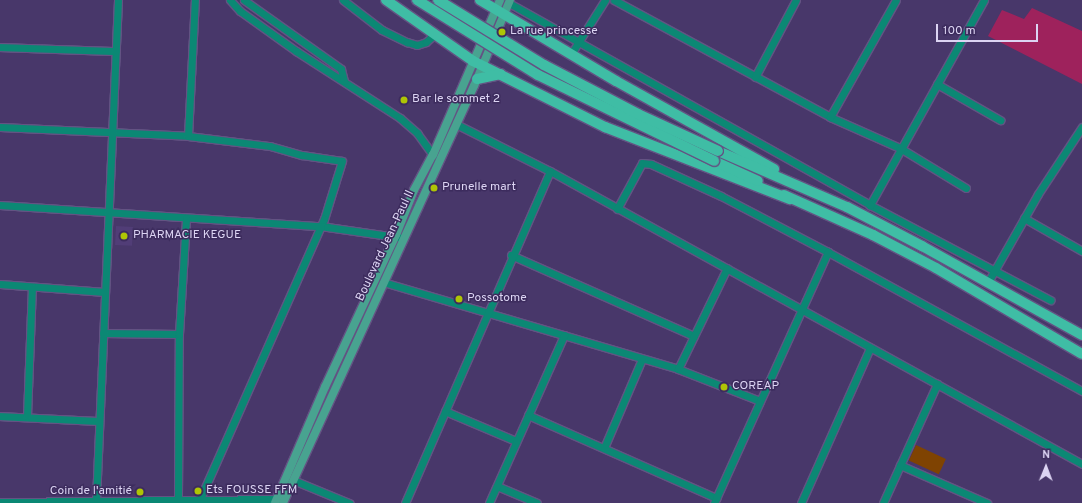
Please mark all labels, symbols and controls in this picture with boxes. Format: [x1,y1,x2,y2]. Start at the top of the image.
scale bar [938,16,1040,42]
text: 100 m [943,23,976,39]
place label: La rue princesse [510,25,598,39]
marker: La rue princesse [497,27,507,37]
place label: Bar le sommet 2 [412,93,500,107]
marker: Bar le sommet 2 [399,95,409,105]
place label: Prunelle mart [442,181,516,195]
marker: Prunelle mart [429,183,439,193]
street label: Boulevard Jean-Paul II [354,188,418,304]
place label: PHARMACIE KEGUE [133,229,241,243]
marker: PHARMACIE KEGUE [118,230,130,242]
place label: Possotome [467,292,527,306]
marker: Possotome [454,294,464,304]
place label: COREAP [732,380,779,394]
marker: COREAP [719,382,729,392]
north arrow [1026,447,1066,487]
text: N [1042,448,1050,462]
place label: Ets FOUSSE FFM [206,484,297,498]
place label: Coin de l'amitié [50,485,132,499]
marker: Ets FOUSSE FFM [193,486,203,496]
marker: Coin de l'amitié [135,487,145,497]

